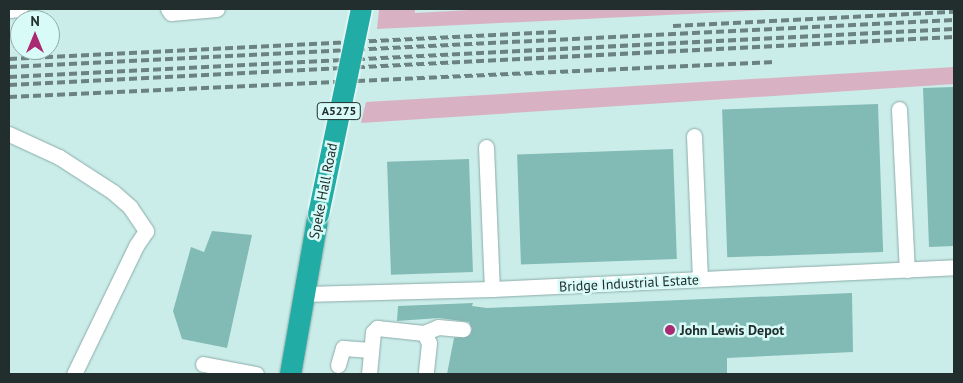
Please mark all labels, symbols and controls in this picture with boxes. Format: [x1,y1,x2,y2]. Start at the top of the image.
north arrow [10,10,60,60]
text: N [30,12,40,30]
road number: A5275 [316,102,362,120]
street label: Speke Hall Road [305,142,341,240]
street label: Bridge Industrial Estate [559,271,699,295]
place label: John Lewis Depot [680,322,784,338]
marker: John Lewis Depot [664,324,676,336]

